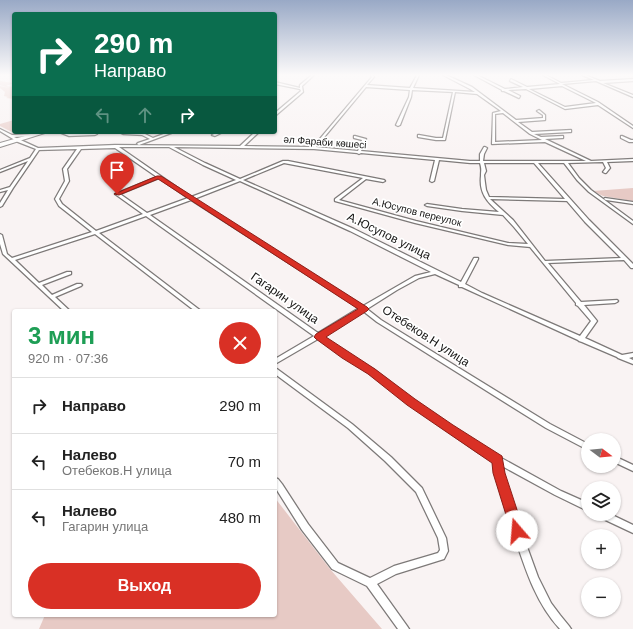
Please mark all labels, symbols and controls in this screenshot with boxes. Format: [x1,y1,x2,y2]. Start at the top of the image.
icon: right [28,28,80,80]
text: 290 m [94,28,173,59]
text: Направо [94,61,166,81]
icon: left [92,104,114,126]
icon: ahead [134,104,156,126]
icon: right [176,104,198,126]
street label: әл Фараби көшесі [283,134,367,150]
pin [100,153,134,194]
icon: arrive [106,159,128,181]
street label: А.Юсупов переулок [371,196,463,229]
street label: А.Юсупов улица [345,210,433,262]
street label: Гагарин улица [248,269,322,327]
street label: Отебеков.Н улица [380,303,473,370]
text: 3 мин [28,322,95,349]
button: close [219,322,261,364]
text: 920 m · 07:36 [28,351,108,366]
icon: right [28,395,50,417]
text: Направо [62,397,126,414]
text: 290 m [219,397,261,414]
north arrow [581,433,621,473]
map controls [581,433,621,617]
text: Налево [62,446,117,463]
icon: left [28,451,50,473]
text: 70 m [228,453,261,470]
text: Отебеков.Н улица [62,463,172,478]
button: layers [581,481,621,521]
text: Налево [62,502,117,519]
icon: left [28,507,50,529]
text: 480 m [219,509,261,526]
position arrow [496,510,538,552]
text: Гагарин улица [62,519,148,534]
button: + [581,529,621,569]
button: Выход [28,563,261,609]
button: − [581,577,621,617]

